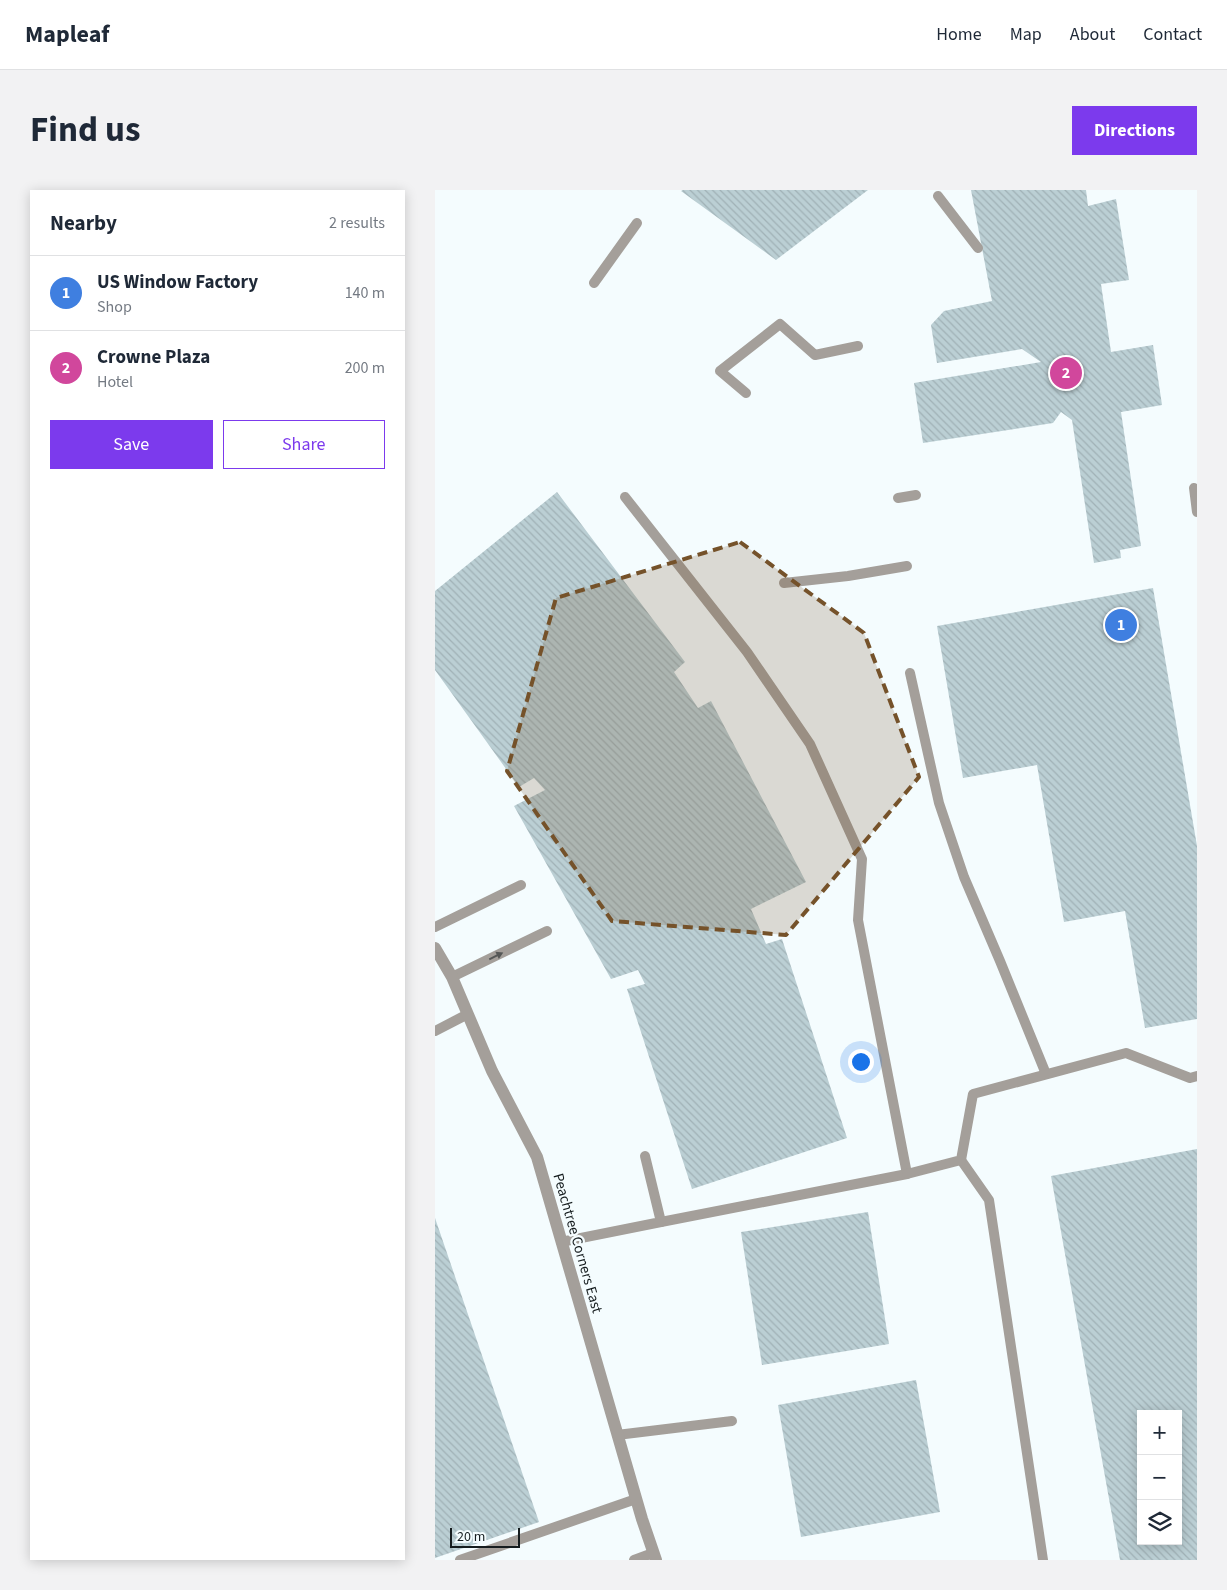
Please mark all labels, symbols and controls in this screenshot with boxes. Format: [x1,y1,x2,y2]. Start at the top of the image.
text: Mapleaf [25,17,110,52]
text: Home [936,22,982,47]
text: Map [1010,22,1042,47]
text: About [1070,22,1115,47]
text: Contact [1143,22,1202,47]
text: Find us [30,105,140,155]
button: Directions [1072,106,1197,155]
text: Nearby [50,208,117,238]
text: 2 results [329,212,385,234]
text: US Window Factory [97,269,258,296]
text: 1 [62,282,70,304]
text: 140 m [345,282,385,304]
text: Shop [97,296,132,318]
text: Crowne Plaza [97,344,210,371]
pin: 2 [1050,354,1082,392]
text: 2 [62,357,70,379]
text: 200 m [345,357,385,379]
text: Hotel [97,371,133,393]
button: Save [50,420,213,469]
button: Share [223,420,385,469]
pin: 1 [1105,606,1137,644]
one-way arrow [489,951,503,959]
your location [848,1049,874,1075]
street label: Peachtree Corners East [548,1171,608,1315]
map controls [1137,1410,1182,1545]
button: + [1137,1410,1182,1455]
button: − [1137,1455,1182,1500]
button: layers [1137,1500,1182,1545]
scale bar [450,1525,520,1548]
text: 20 m [457,1527,485,1547]

